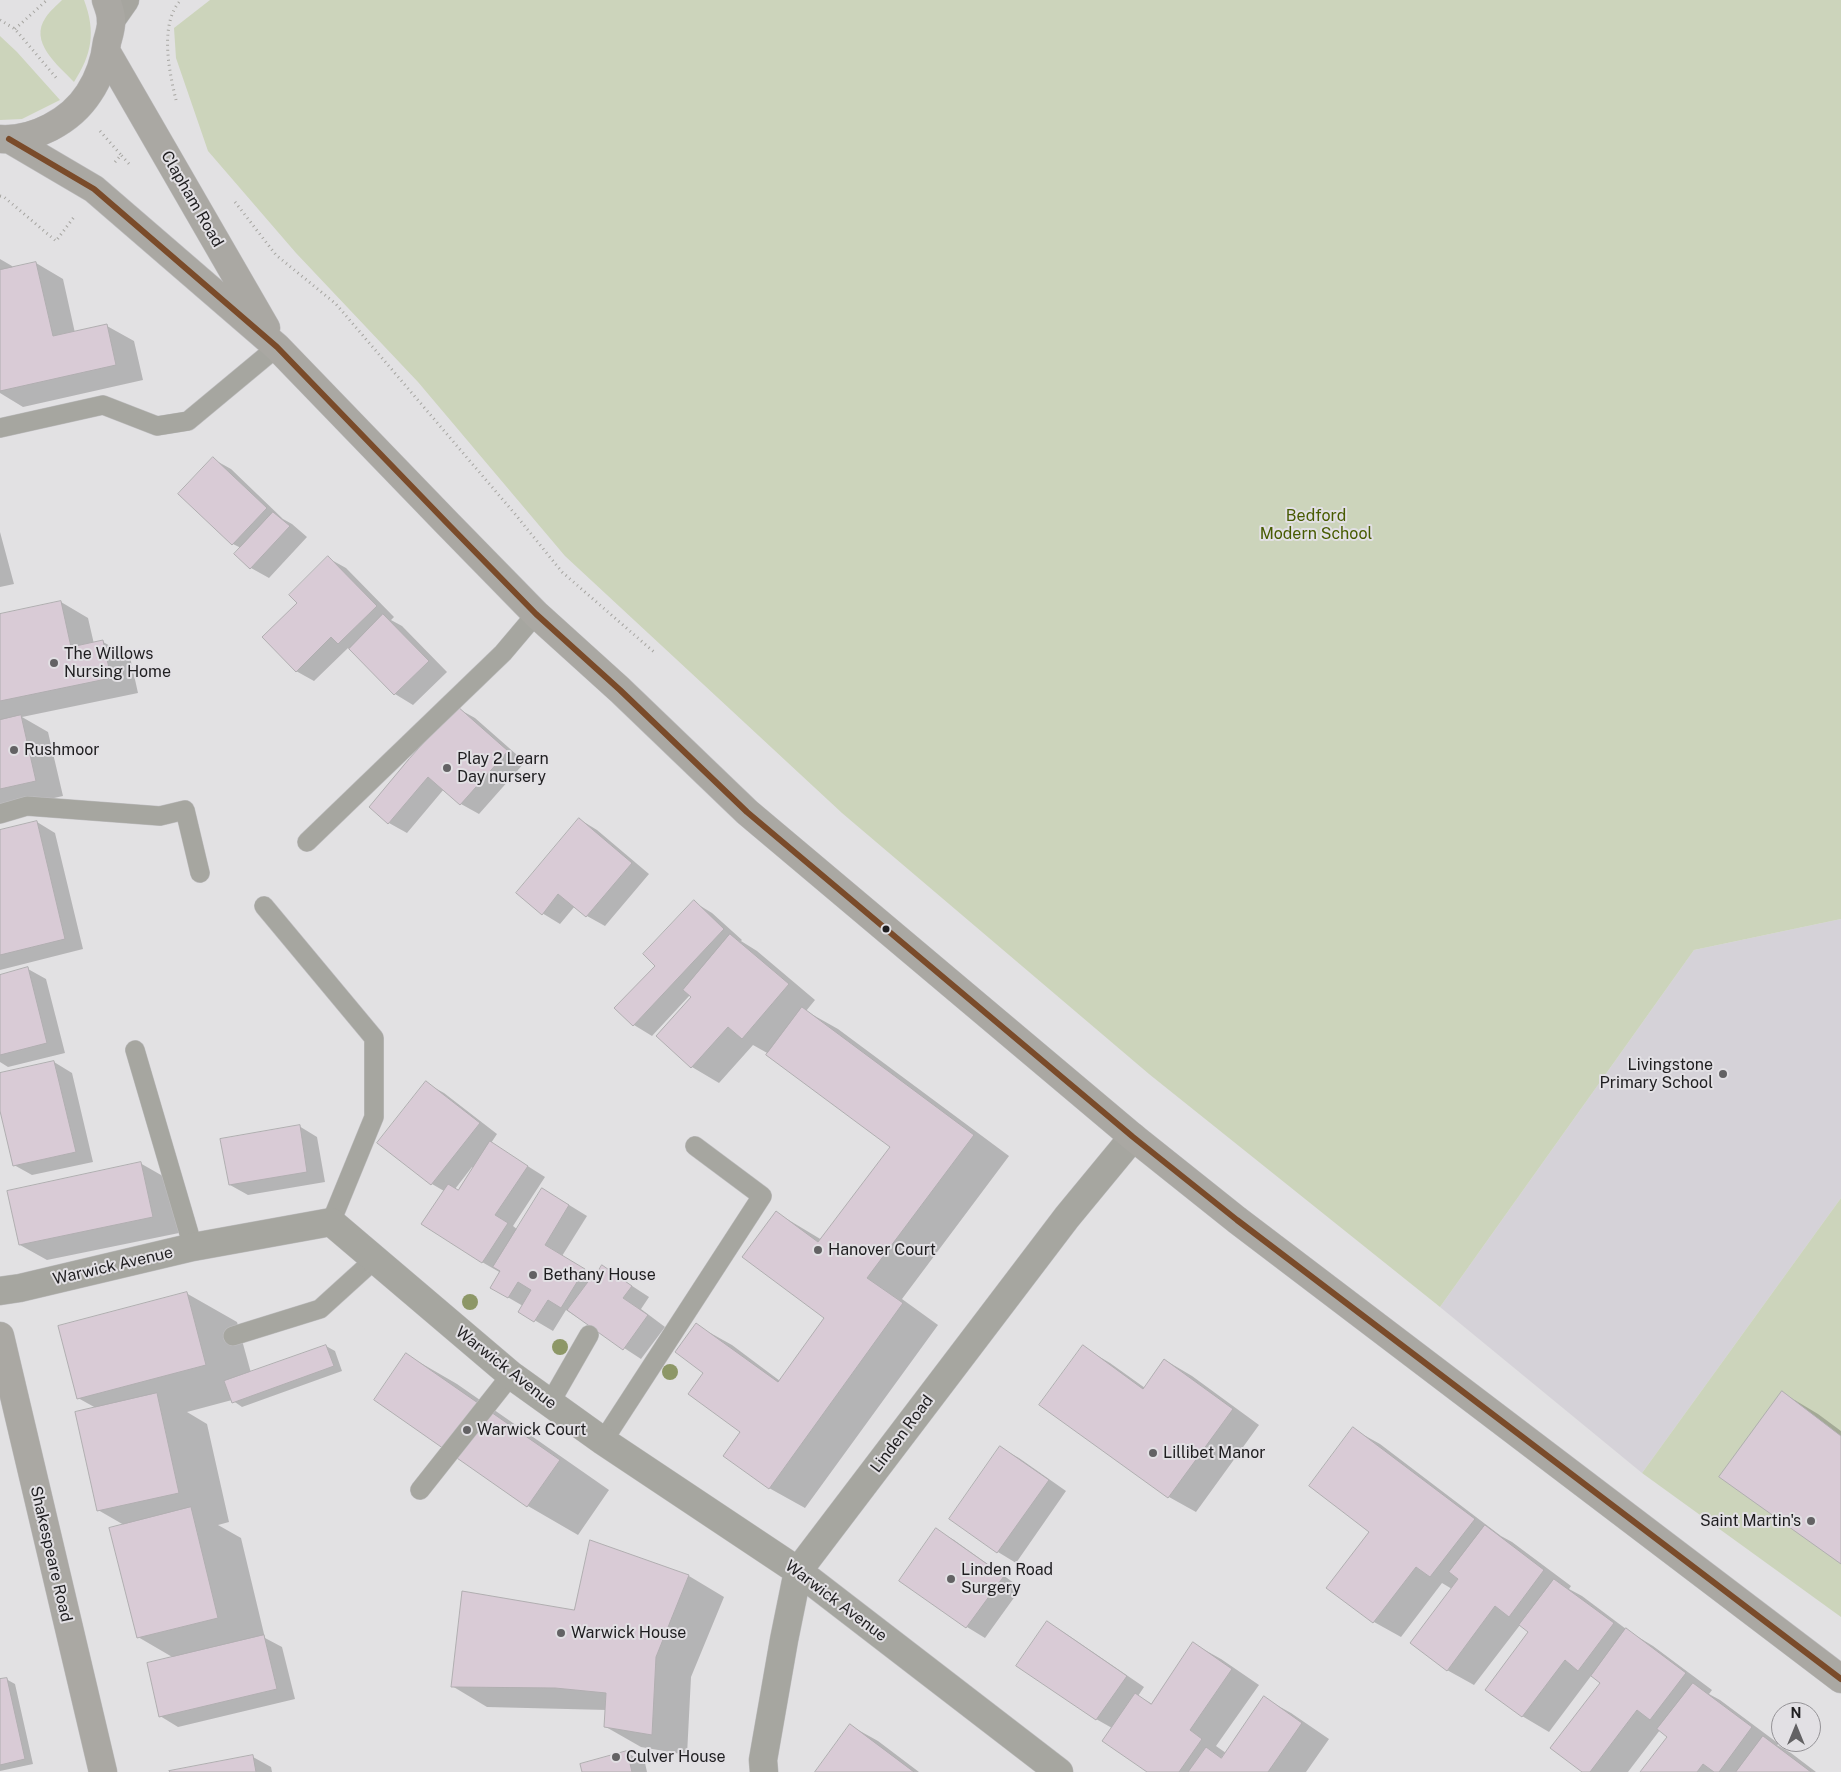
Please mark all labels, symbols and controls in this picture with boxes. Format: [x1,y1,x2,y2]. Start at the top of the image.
street label: Clapham Road [157,148,227,250]
park label: Bedford Modern School [1260,506,1372,544]
place label: The Willows Nursing Home [64,644,171,682]
marker: The Willows Nursing Home [48,657,60,669]
place label: Rushmoor [24,740,99,760]
marker: Rushmoor [8,744,20,756]
place label: Play 2 Learn Day nursery [457,749,549,787]
marker: Play 2 Learn Day nursery [441,762,453,774]
unlabelled marker [881,924,891,934]
place label: Livingstone Primary School [1599,1055,1713,1093]
marker: Livingstone Primary School [1717,1068,1729,1080]
place label: Hanover Court [828,1240,936,1260]
street label: Warwick Avenue [51,1243,175,1289]
marker: Hanover Court [812,1244,824,1256]
place label: Bethany House [543,1265,656,1285]
marker: Bethany House [527,1269,539,1281]
street label: Warwick Avenue [452,1323,560,1413]
street label: Linden Road [867,1391,937,1477]
place label: Warwick Court [477,1420,586,1440]
marker: Warwick Court [461,1424,473,1436]
place label: Lillibet Manor [1163,1443,1266,1463]
marker: Lillibet Manor [1147,1447,1159,1459]
street label: Shakespeare Road [26,1484,76,1624]
place label: Saint Martin's [1700,1511,1801,1531]
marker: Saint Martin's [1805,1515,1817,1527]
street label: Warwick Avenue [781,1556,891,1646]
place label: Linden Road Surgery [961,1560,1053,1598]
marker: Linden Road Surgery [945,1573,957,1585]
place label: Warwick House [571,1623,686,1643]
marker: Warwick House [555,1627,567,1639]
north arrow [1771,1702,1821,1752]
text: N [1791,1705,1801,1721]
place label: Culver House [626,1747,726,1767]
marker: Culver House [610,1751,622,1763]

